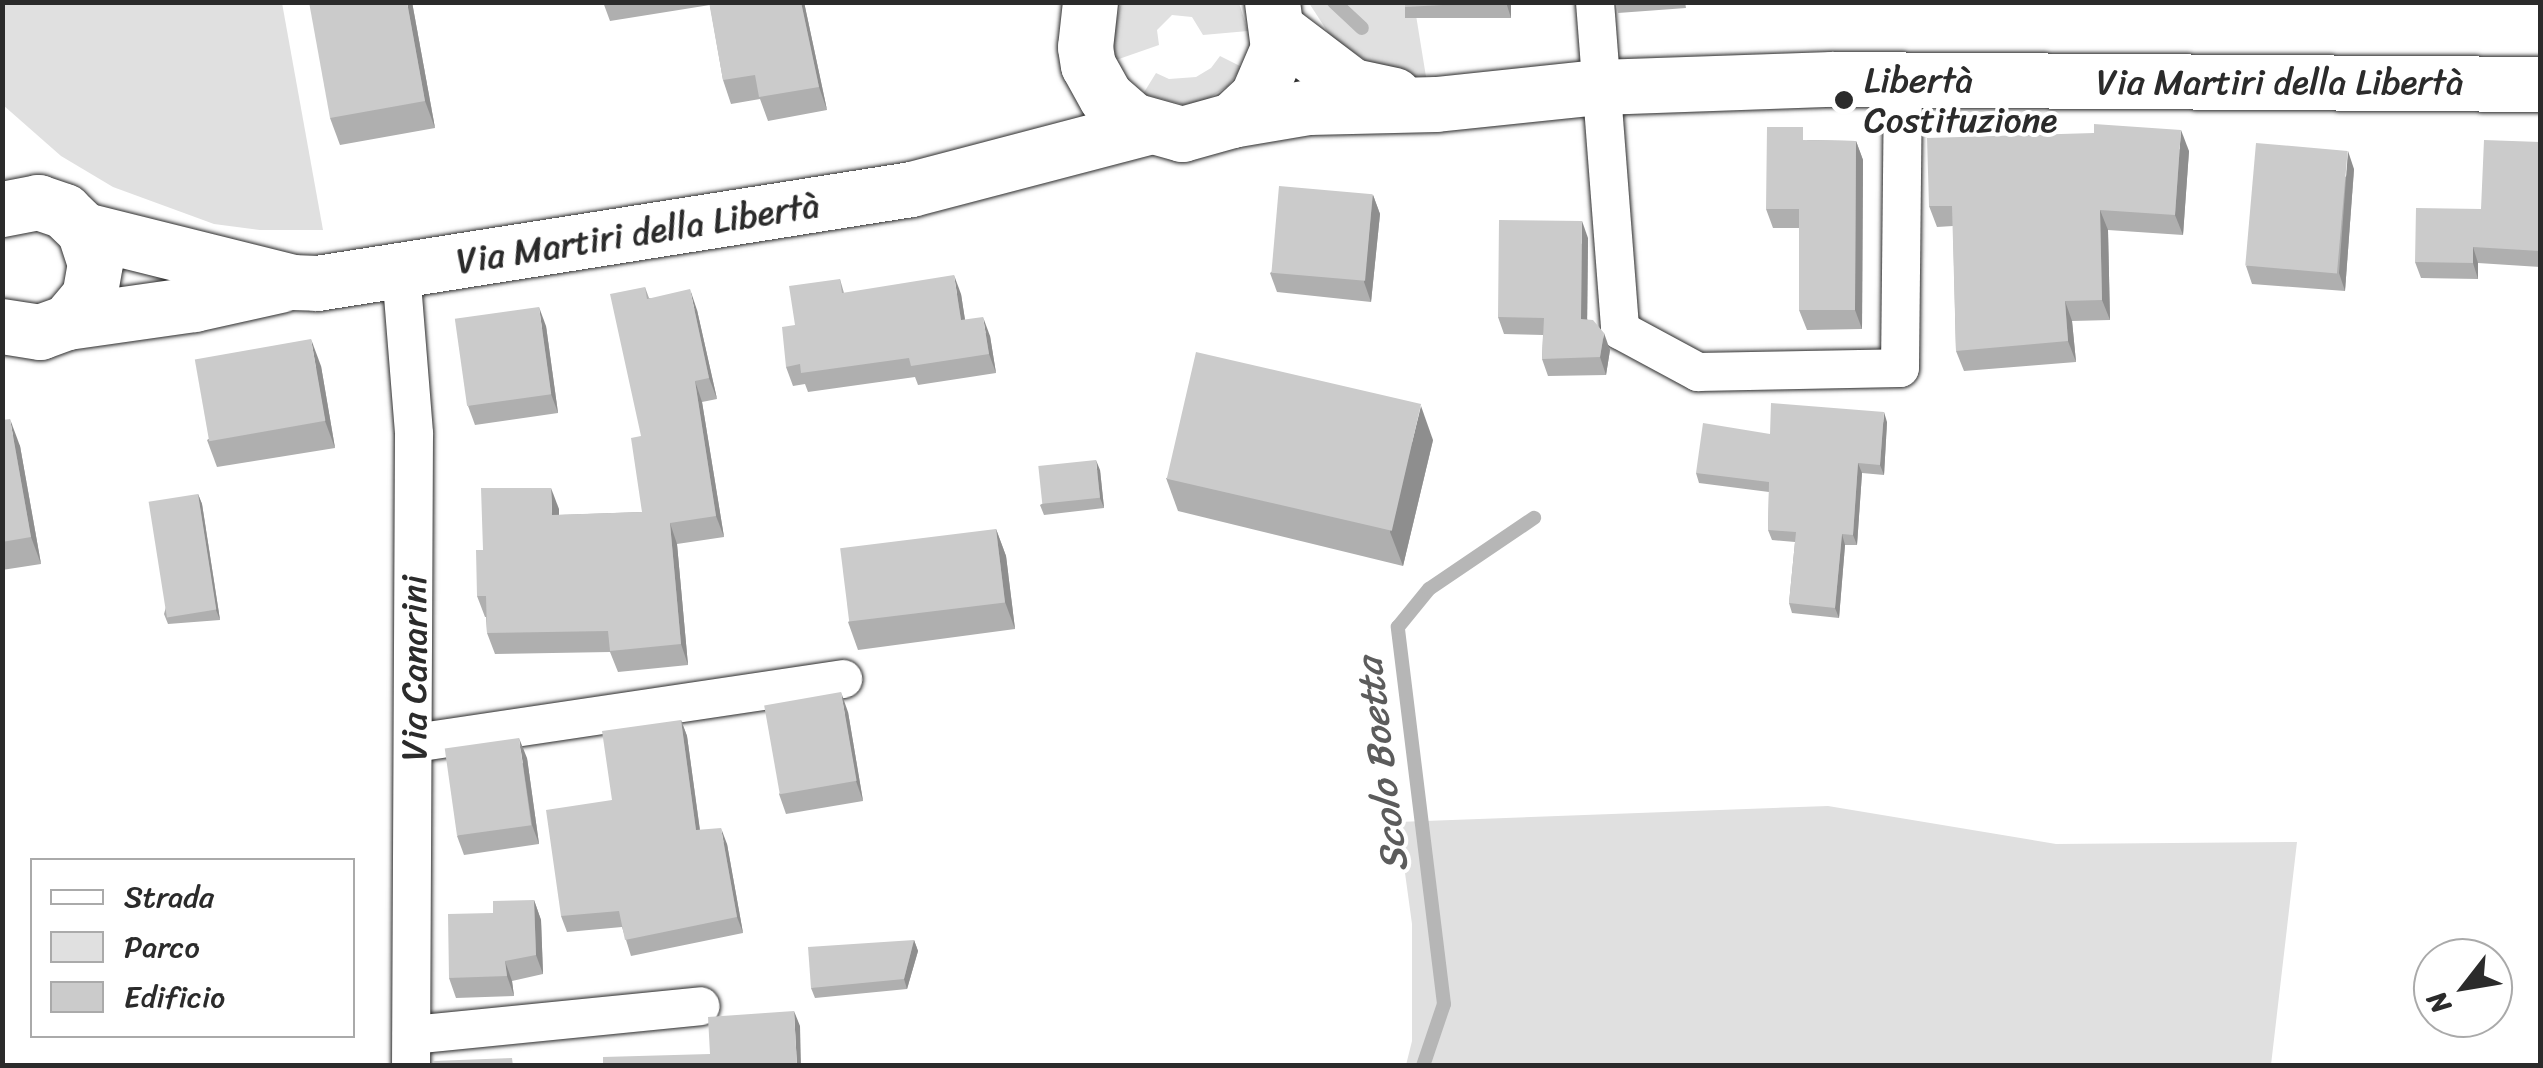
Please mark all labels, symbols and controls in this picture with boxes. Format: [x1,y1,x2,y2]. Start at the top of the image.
place label: Libertà Costituzione [1864,59,2057,141]
street label: Via Martiri della Libertà [2096,61,2464,103]
marker: Libertà Costituzione [1833,89,1855,111]
street label: Via Martiri della Libertà [453,183,823,283]
street label: Via Canarini [393,575,435,761]
water label: Scolo Boetta [1346,655,1418,875]
legend [30,858,355,1038]
text: Strada [124,870,214,924]
text: Parco [124,920,200,974]
north arrow [2413,938,2513,1038]
text: Edificio [124,970,225,1024]
text: N [2413,982,2465,1024]

